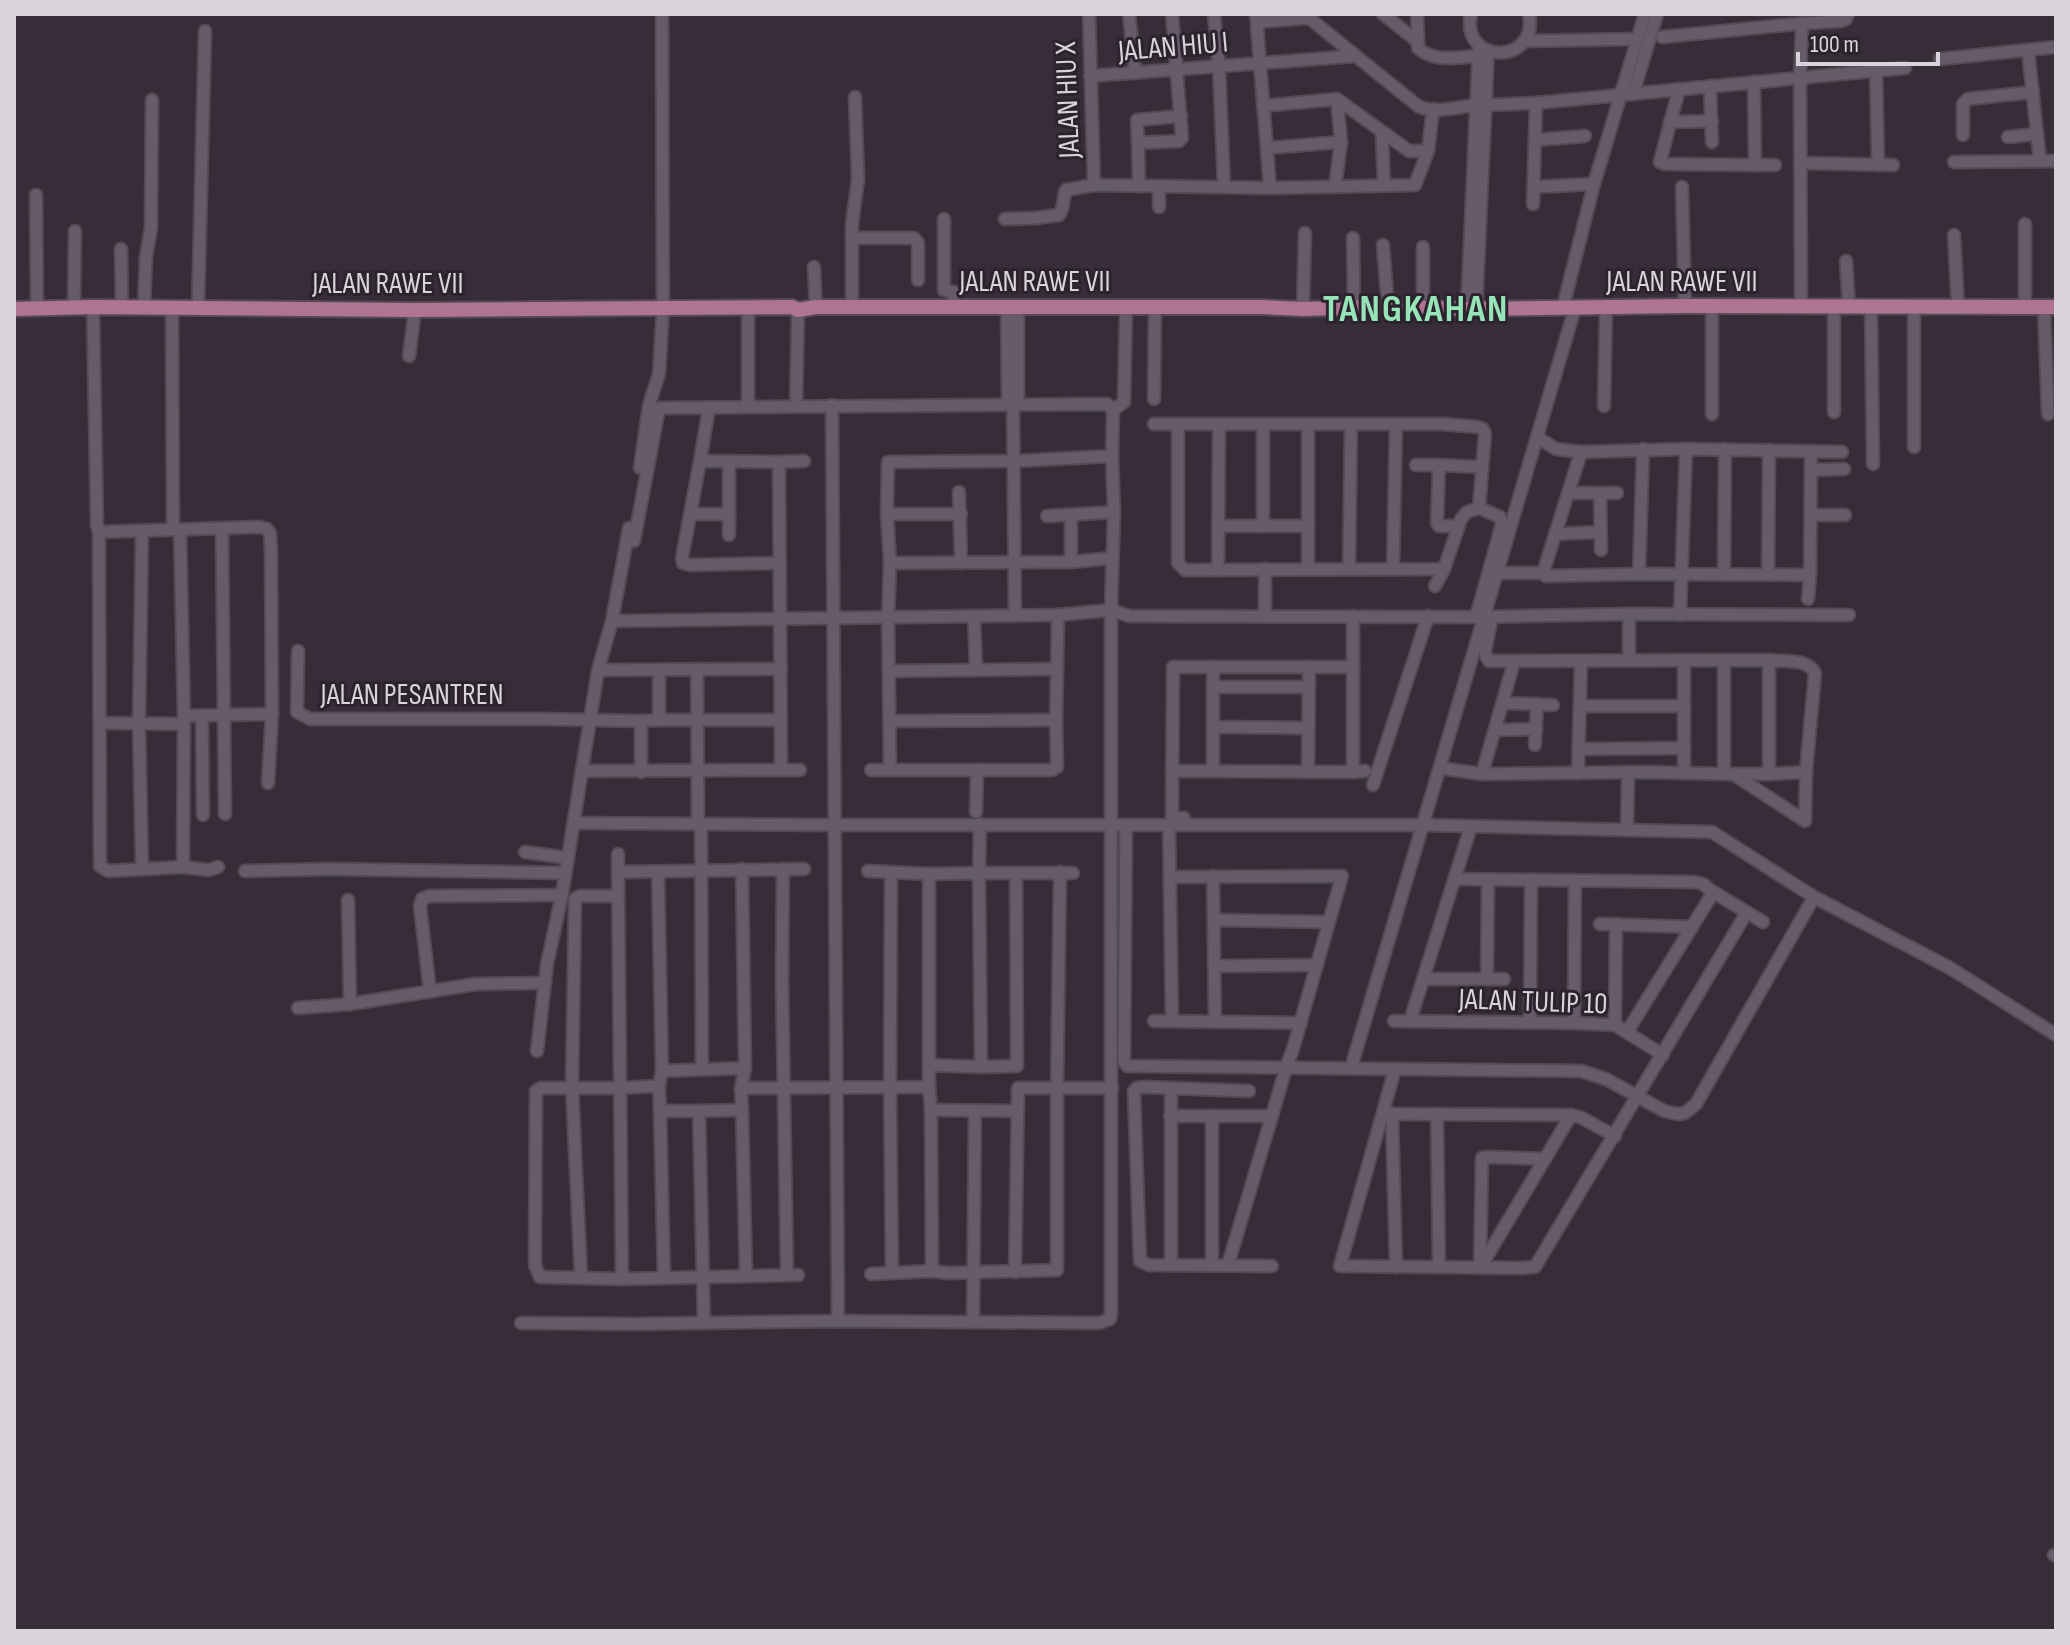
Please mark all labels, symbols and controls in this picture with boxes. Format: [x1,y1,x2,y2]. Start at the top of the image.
scale bar [1798,16,1938,66]
street label: JALAN HIU I [1116,24,1230,70]
text: 100 m [1810,30,1859,59]
street label: JALAN HIU X [1048,41,1088,160]
street label: JALAN RAWE VII [958,264,1111,300]
street label: JALAN RAWE VII [1605,264,1758,300]
street label: JALAN RAWE VII [311,266,464,302]
district label: TANGKAHAN [1323,287,1509,332]
street label: JALAN PESANTREN [320,677,504,713]
street label: JALAN TULIP 10 [1457,981,1608,1023]

